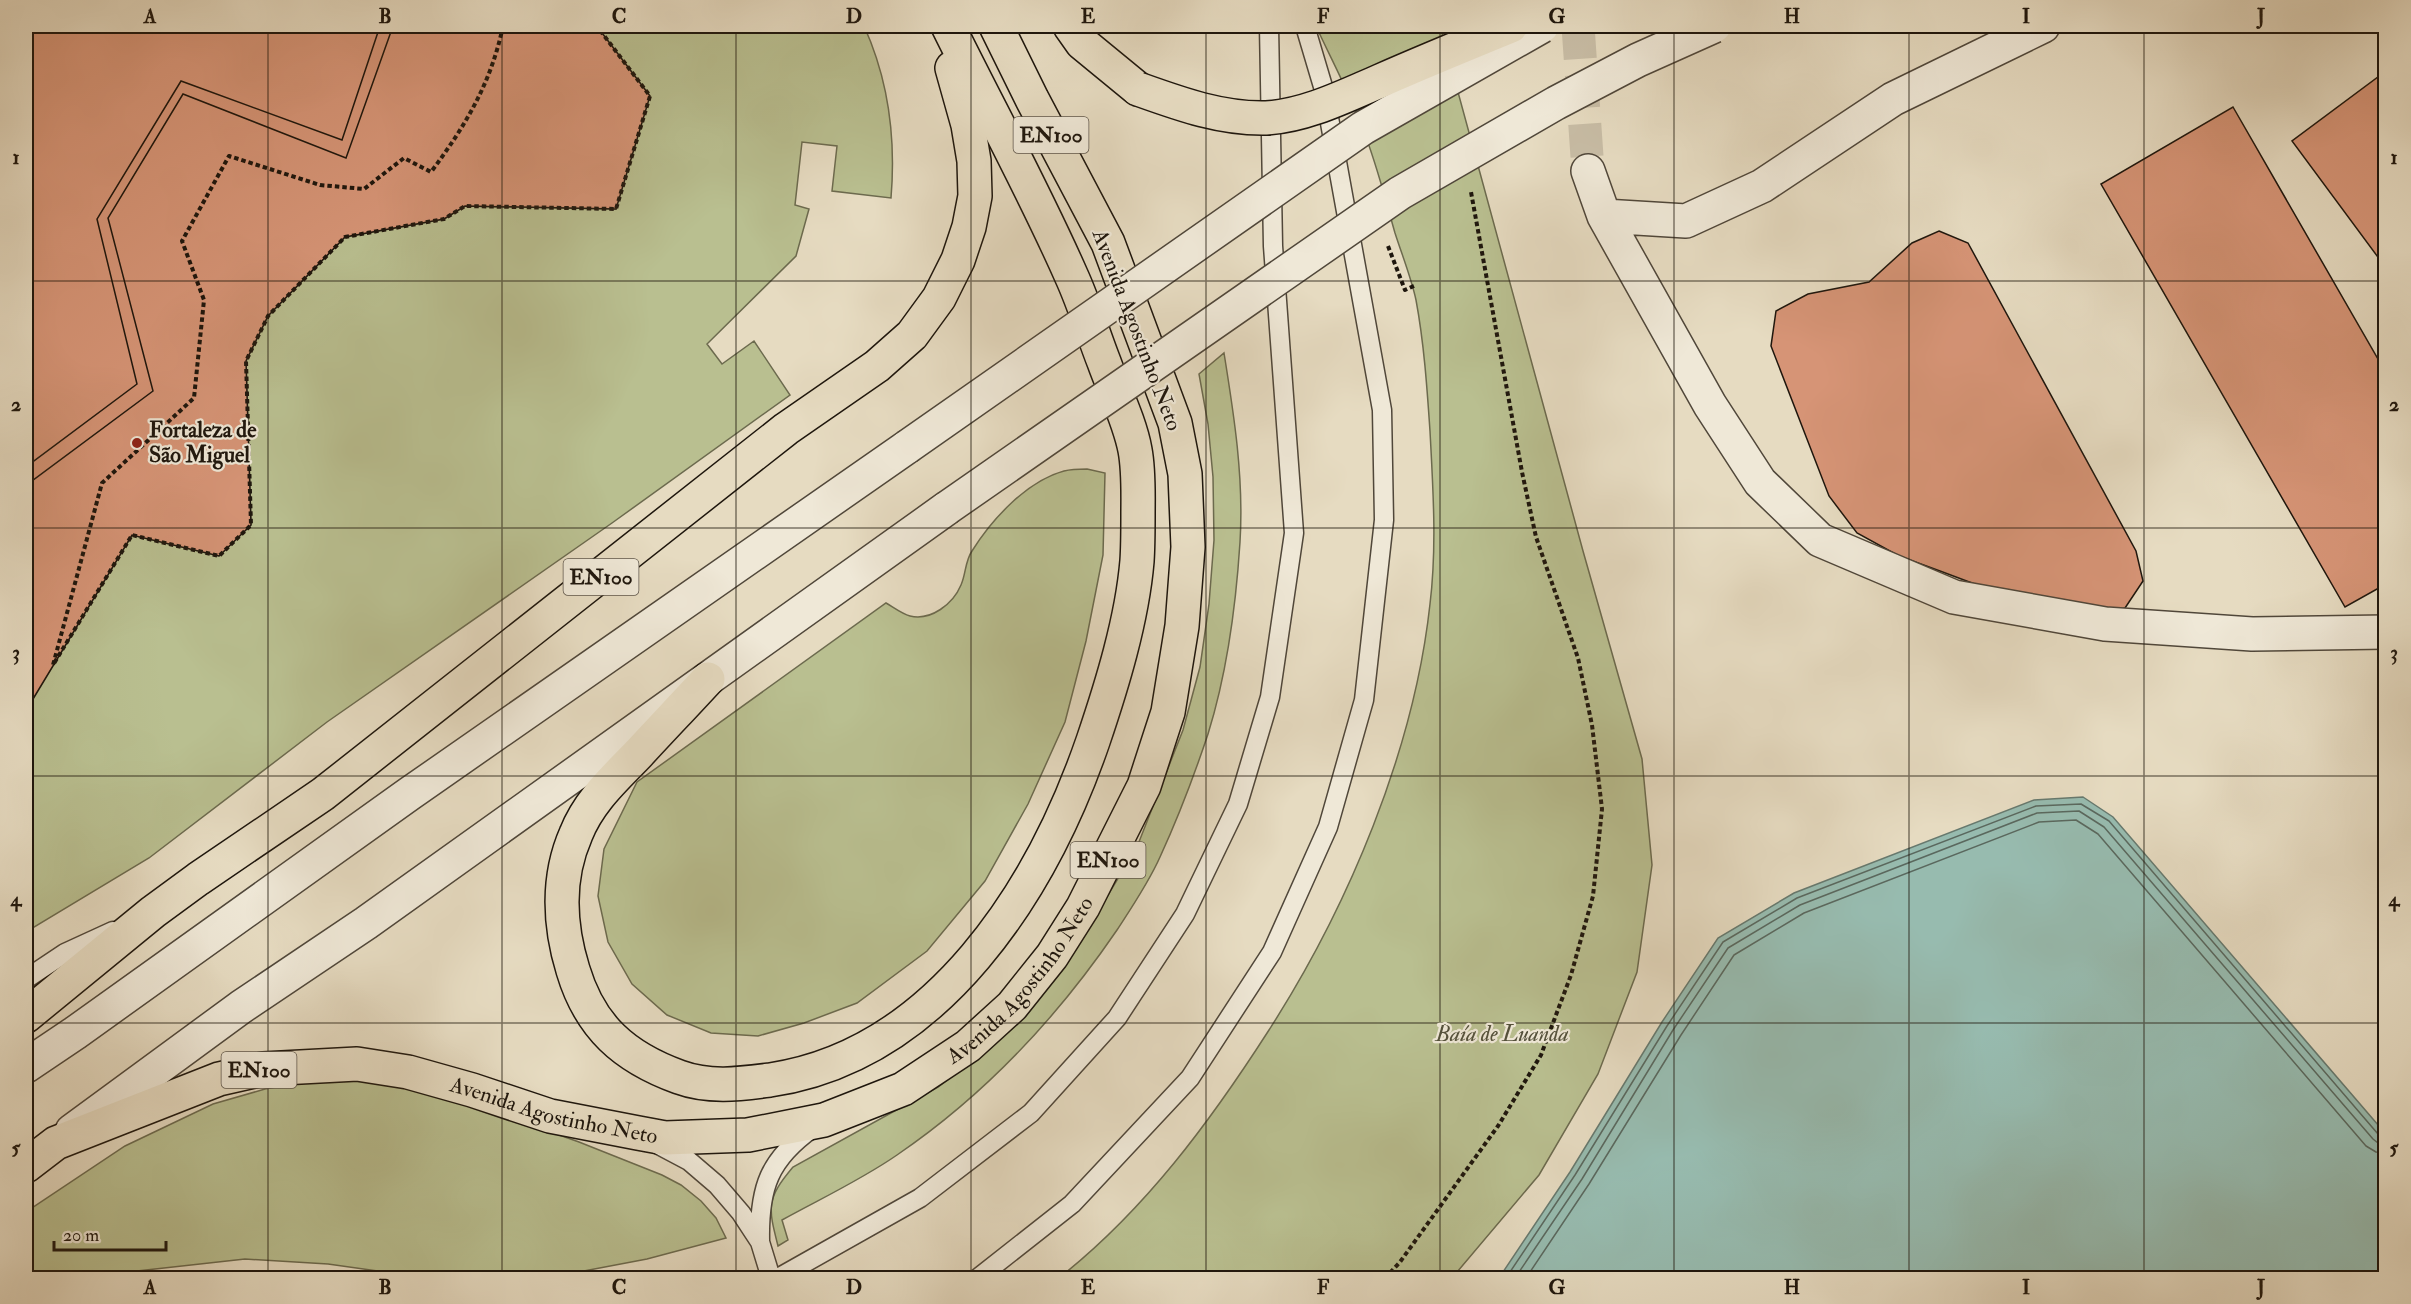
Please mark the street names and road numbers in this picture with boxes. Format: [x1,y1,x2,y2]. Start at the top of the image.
road number: EN100 [1014,117,1088,153]
street label: Avenida Agostinho Neto [1085,224,1188,435]
road number: EN100 [564,559,638,595]
road number: EN100 [1070,842,1146,878]
street label: Avenida Agostinho Neto [940,892,1100,1071]
road number: EN100 [222,1052,296,1088]
street label: Avenida Agostinho Neto [446,1070,660,1150]

